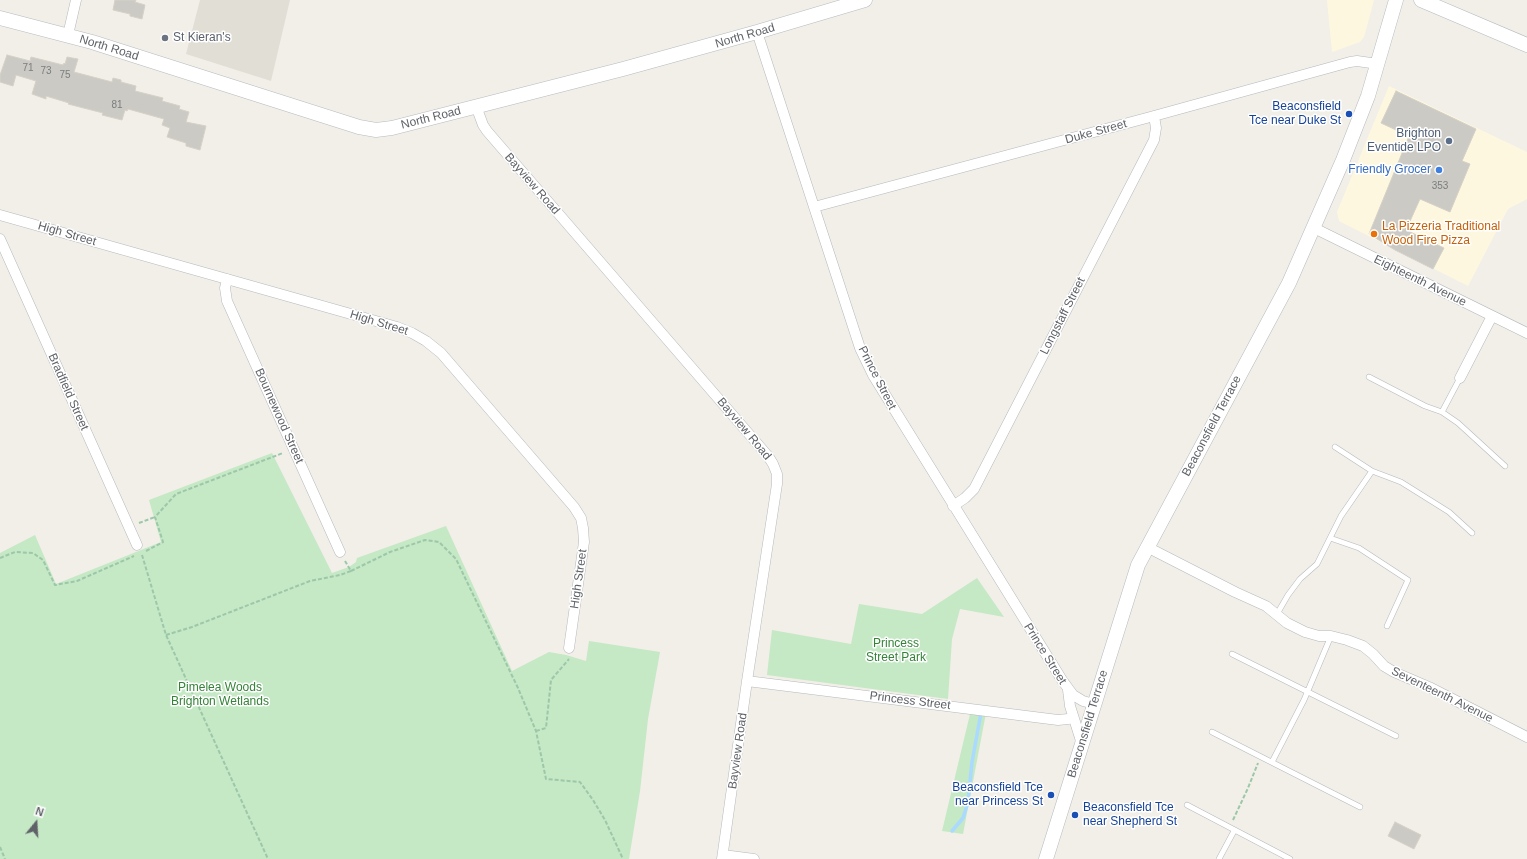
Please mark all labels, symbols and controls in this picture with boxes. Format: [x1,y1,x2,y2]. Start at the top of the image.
street label: North Road [714,21,776,51]
place label: St Kieran's [173,31,231,45]
street label: North Road [78,32,140,64]
marker: St Kieran's [160,33,170,43]
house number: 71 [22,62,34,74]
house number: 73 [40,65,52,77]
house number: 75 [59,69,71,81]
house number: 81 [111,99,123,111]
place label: Beaconsfield Tce near Duke St [1249,100,1341,128]
street label: North Road [399,104,463,132]
marker: Beaconsfield Tce near Duke St [1344,109,1354,119]
street label: Duke Street [1064,117,1128,147]
place label: Brighton Eventide LPO [1367,127,1441,155]
marker: Brighton Eventide LPO [1444,136,1454,146]
street label: Bayview Road [501,150,563,218]
place label: Friendly Grocer [1348,163,1431,177]
marker: Friendly Grocer [1434,165,1444,175]
house number: 353 [1432,180,1448,192]
street label: High Street [36,219,98,249]
place label: La Pizzeria Traditional Wood Fire Pizza [1382,220,1500,248]
marker: La Pizzeria Traditional Wood Fire Pizza [1369,229,1379,239]
street label: Eighteenth Avenue [1371,252,1469,310]
street label: Longstaff Street [1037,275,1089,357]
street label: High Street [348,307,410,339]
street label: Prince Street [855,344,899,412]
street label: Bradfield Street [45,351,91,433]
street label: Bournewood Street [252,366,306,466]
street label: Beaconsfield Terrace [1179,373,1245,479]
street label: Bayview Road [714,395,774,463]
street label: High Street [568,548,590,610]
street label: Prince Street [1021,621,1069,687]
park label: Princess Street Park [866,637,926,665]
street label: Seventeenth Avenue [1389,664,1495,726]
street label: Beaconsfield Terrace [1065,668,1111,780]
park label: Pimelea Woods Brighton Wetlands [171,681,269,709]
street label: Princess Street [869,689,951,713]
street label: Bayview Road [726,712,750,790]
place label: Beaconsfield Tce near Princess St [952,781,1043,809]
marker: Beaconsfield Tce near Princess St [1046,790,1056,800]
place label: Beaconsfield Tce near Shepherd St [1083,801,1177,829]
north arrow [16,803,56,843]
text: N [34,805,45,819]
marker: Beaconsfield Tce near Shepherd St [1070,810,1080,820]

